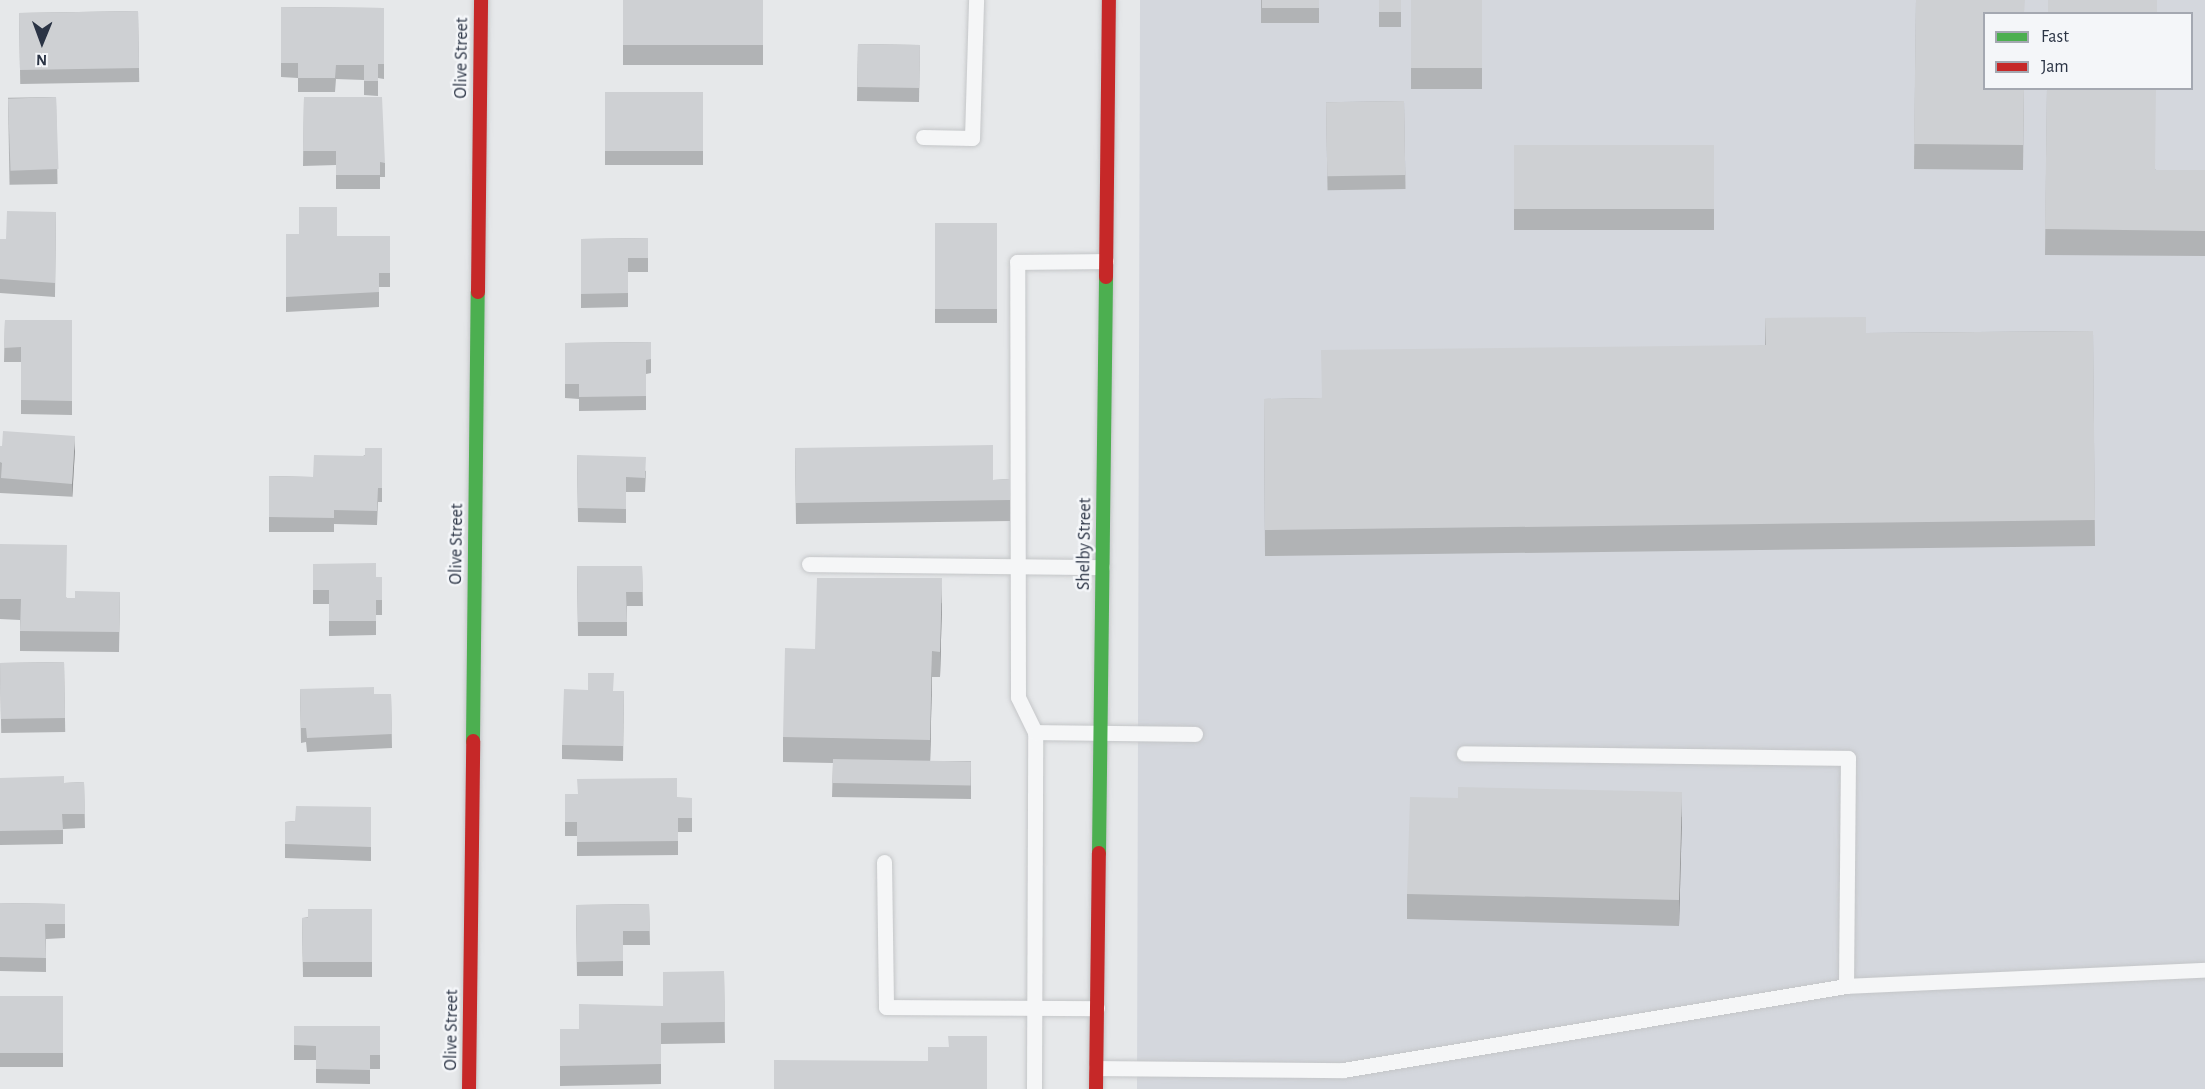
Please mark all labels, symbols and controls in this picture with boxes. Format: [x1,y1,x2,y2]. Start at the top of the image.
north arrow [12,12,72,72]
legend [1983,12,2193,90]
street label: Olive Street [450,17,474,99]
text: Fast [2041,28,2069,46]
text: N [36,52,47,68]
text: Jam [2041,58,2069,76]
street label: Shelby Street [1073,498,1097,590]
street label: Olive Street [445,503,469,585]
street label: Olive Street [440,989,464,1071]

